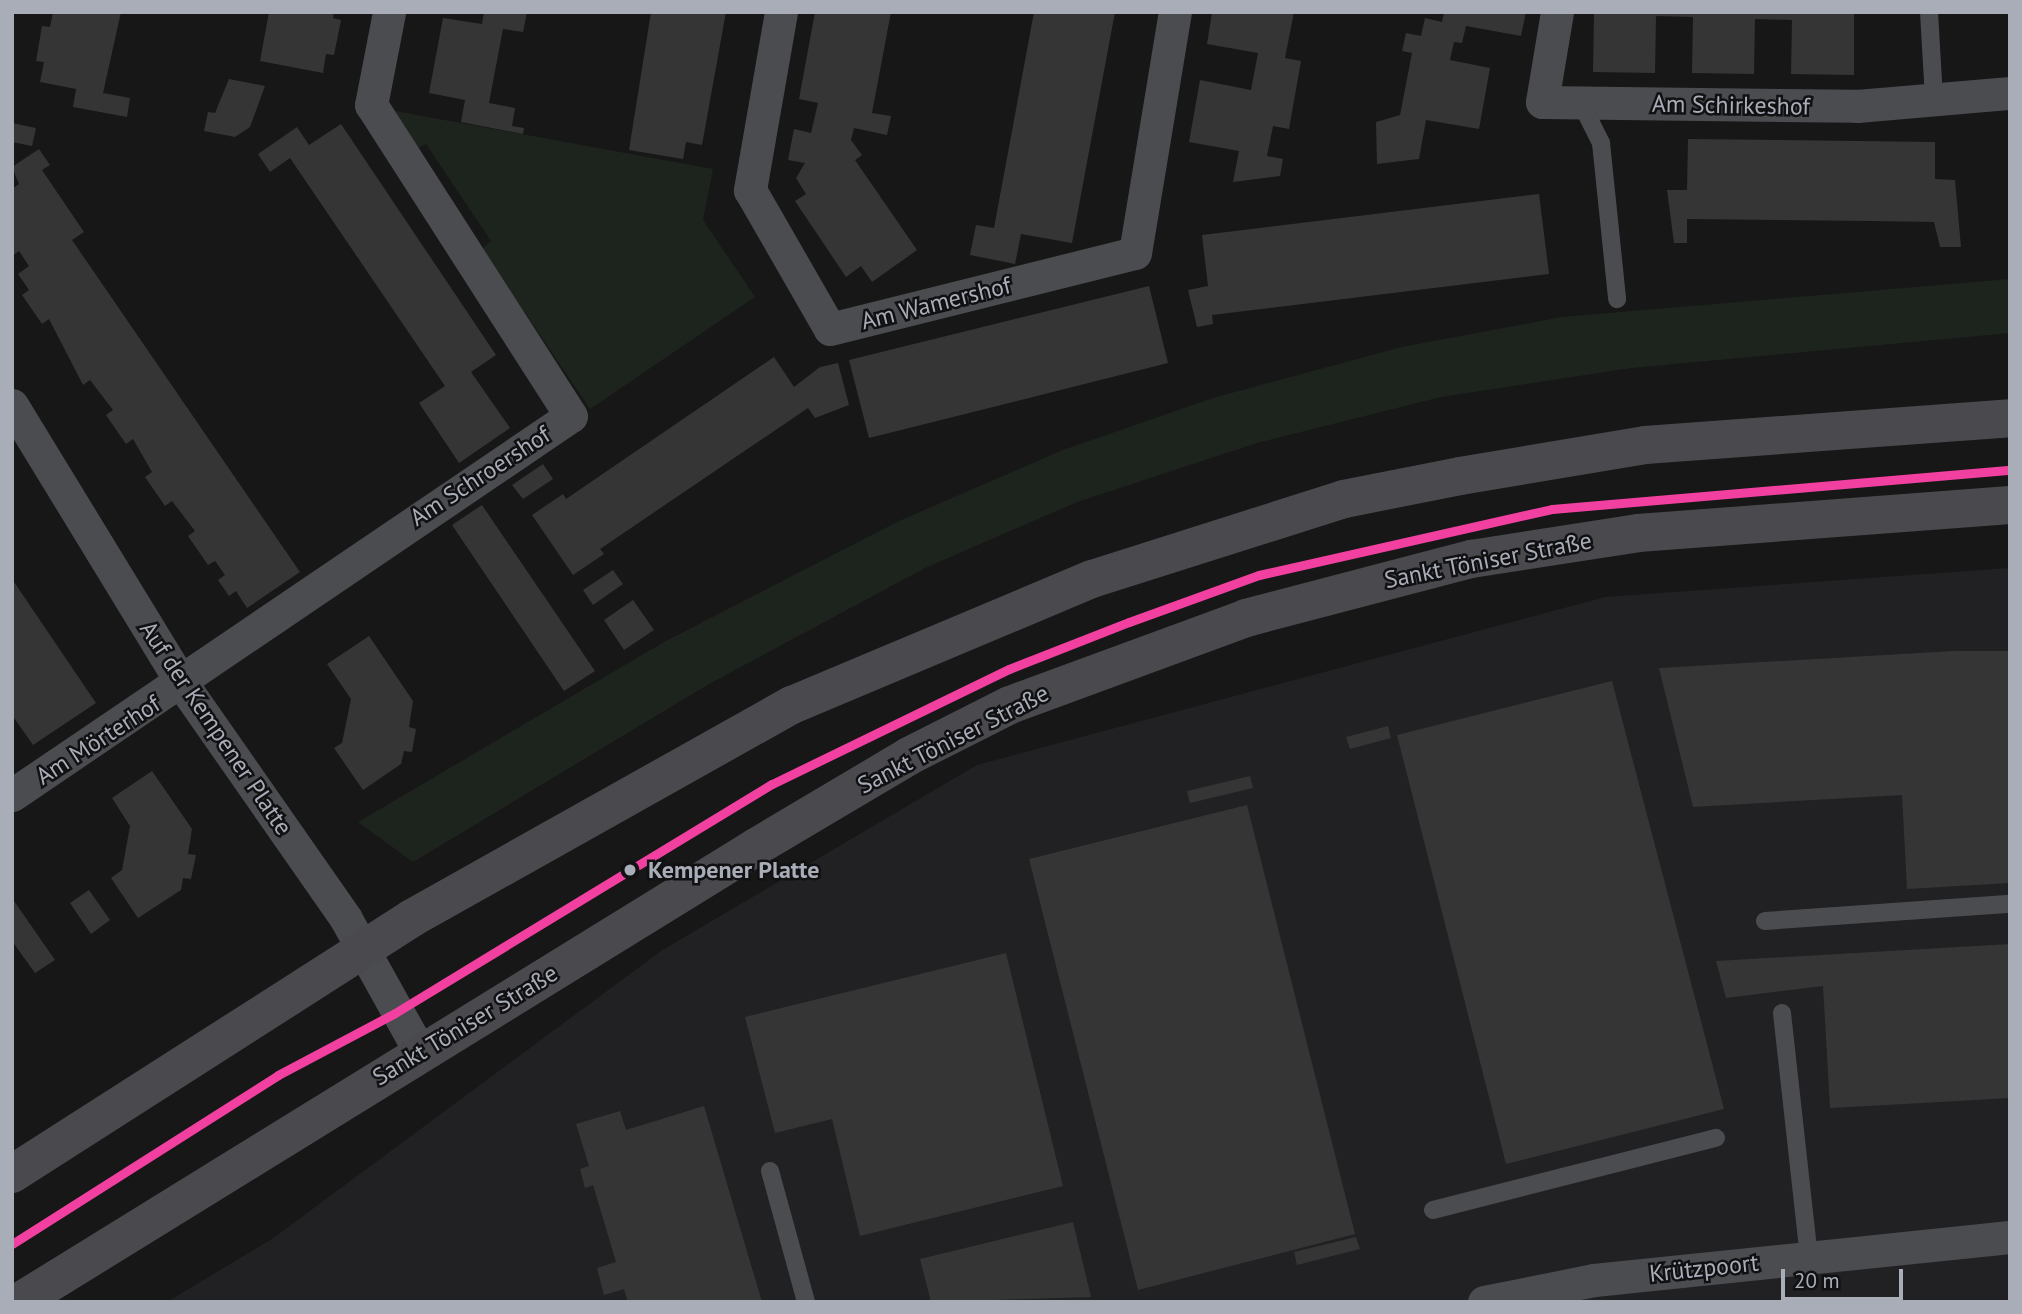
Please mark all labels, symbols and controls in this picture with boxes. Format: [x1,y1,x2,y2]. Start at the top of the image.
street label: Am Schirkeshof [1652,89,1810,121]
street label: Am Wamershof [858,270,1014,336]
street label: Am Schroershof [404,420,556,532]
street label: Sankt Töniser Straße [1381,526,1595,594]
street label: Auf der Kempener Platte [134,616,298,840]
street label: Sankt Töniser Straße [852,678,1054,800]
street label: Am Mörterhof [31,689,165,791]
place label: Kempener Platte [648,856,820,884]
marker: Kempener Platte [619,859,641,881]
street label: Sankt Töniser Straße [367,958,563,1092]
street label: Krützpoort [1648,1248,1760,1288]
scale bar [1784,1254,1906,1298]
text: 20 m [1794,1267,1840,1294]

